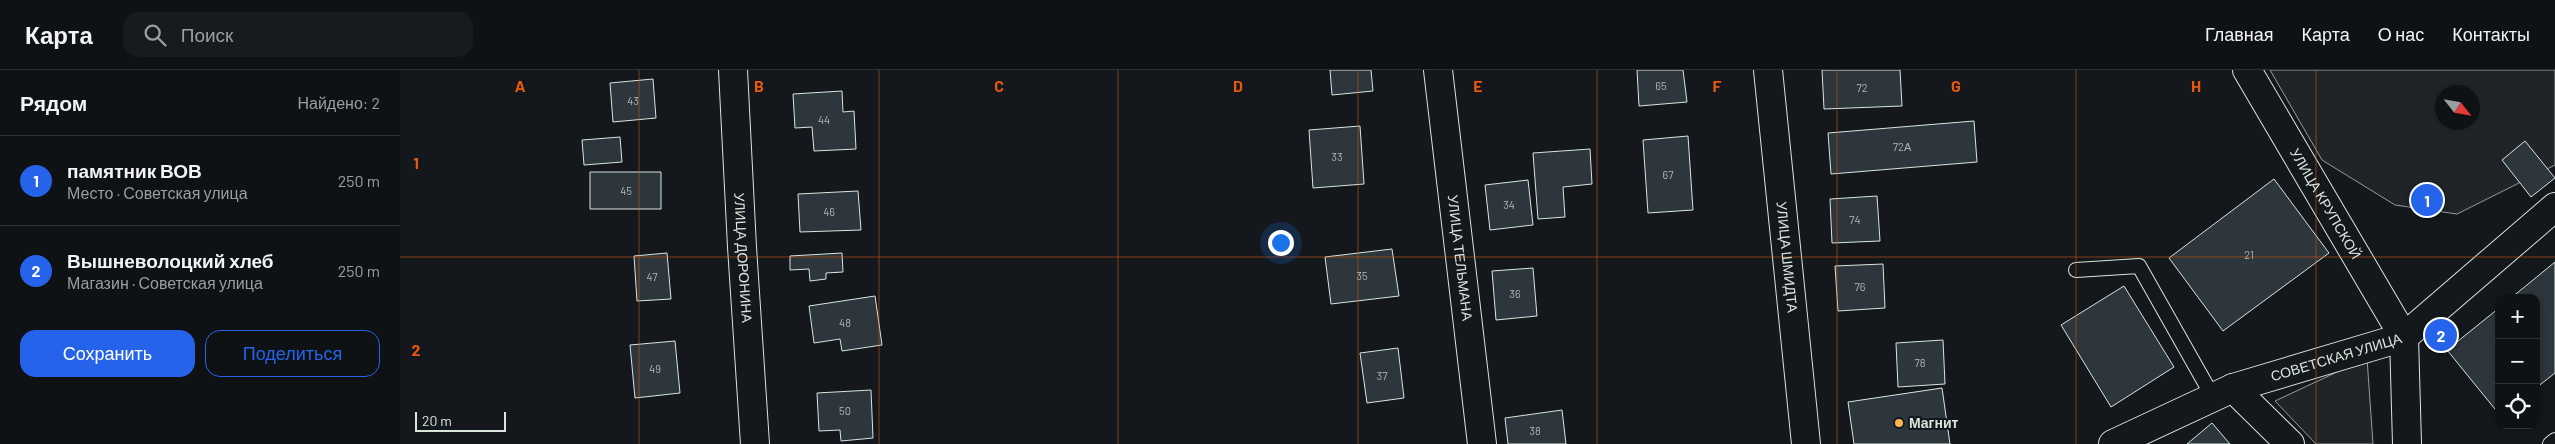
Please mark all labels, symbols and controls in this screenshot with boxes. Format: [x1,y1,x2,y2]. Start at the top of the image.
search box [123,12,473,57]
text: Карта [25,20,93,49]
icon: search [141,21,169,49]
text: Поиск [181,23,233,46]
text: Главная [2205,23,2274,45]
text: Карта [2302,23,2350,45]
text: О нас [2378,23,2424,45]
text: Контакты [2452,23,2530,45]
text: A [515,76,526,95]
text: B [754,76,764,95]
text: C [994,76,1004,95]
text: D [1233,76,1243,95]
text: E [1473,76,1483,95]
text: F [1713,76,1722,95]
text: G [1951,76,1961,95]
text: H [2191,76,2201,95]
house number: 65 [1655,79,1667,92]
house number: 72 [1856,81,1868,94]
north arrow [2435,85,2480,130]
text: Рядом [20,90,87,115]
text: Найдено: 2 [297,93,380,112]
house number: 43 [627,94,639,107]
house number: 44 [818,113,830,126]
house number: 72А [1893,140,1912,153]
street label: УЛИЦА КРУПСКОЙ [2287,145,2365,262]
house number: 33 [1331,150,1343,163]
text: 1 [413,153,419,172]
text: памятник ВОВ [67,159,202,182]
house number: 67 [1663,168,1673,181]
text: 1 [33,171,39,190]
text: 250 m [338,171,380,190]
pin: 1 [2411,181,2443,219]
text: Место · Советская улица [67,183,248,202]
house number: 45 [620,184,632,197]
street label: УЛИЦА ДОРОНИНА [731,192,756,324]
street label: УЛИЦА ТЕЛЬМАНА [1445,194,1476,322]
house number: 34 [1503,198,1515,211]
street label: УЛИЦА ШМИДТА [1773,201,1802,314]
house number: 46 [823,205,835,218]
house number: 74 [1849,213,1861,226]
your location [1268,230,1294,256]
house number: 21 [2244,248,2254,261]
text: Вышневолоцкий хлеб [67,249,274,272]
text: 2 [32,261,40,280]
text: 250 m [338,261,380,280]
house number: 35 [1356,269,1368,282]
house number: 47 [647,270,657,283]
text: Магазин · Советская улица [67,273,263,292]
house number: 76 [1855,280,1866,293]
house number: 36 [1509,287,1521,300]
map controls [2495,294,2540,429]
button: + [2495,294,2540,339]
house number: 48 [839,316,851,329]
pin: 2 [2425,316,2457,354]
street label: СОВЕТСКАЯ УЛИЦА [2268,329,2404,384]
button: Сохранить [20,330,195,377]
button: Поделиться [205,330,380,377]
button: − [2495,339,2540,384]
text: 2 [412,340,421,359]
house number: 78 [1915,356,1926,369]
house number: 49 [649,362,661,375]
house number: 37 [1377,369,1387,382]
button: locate [2495,384,2540,429]
house number: 50 [839,404,851,417]
scale bar [415,409,506,432]
text: 20 m [422,412,452,429]
place label: Магнит [1909,414,1959,431]
marker: Магнит [1893,417,1905,429]
house number: 38 [1529,424,1541,437]

